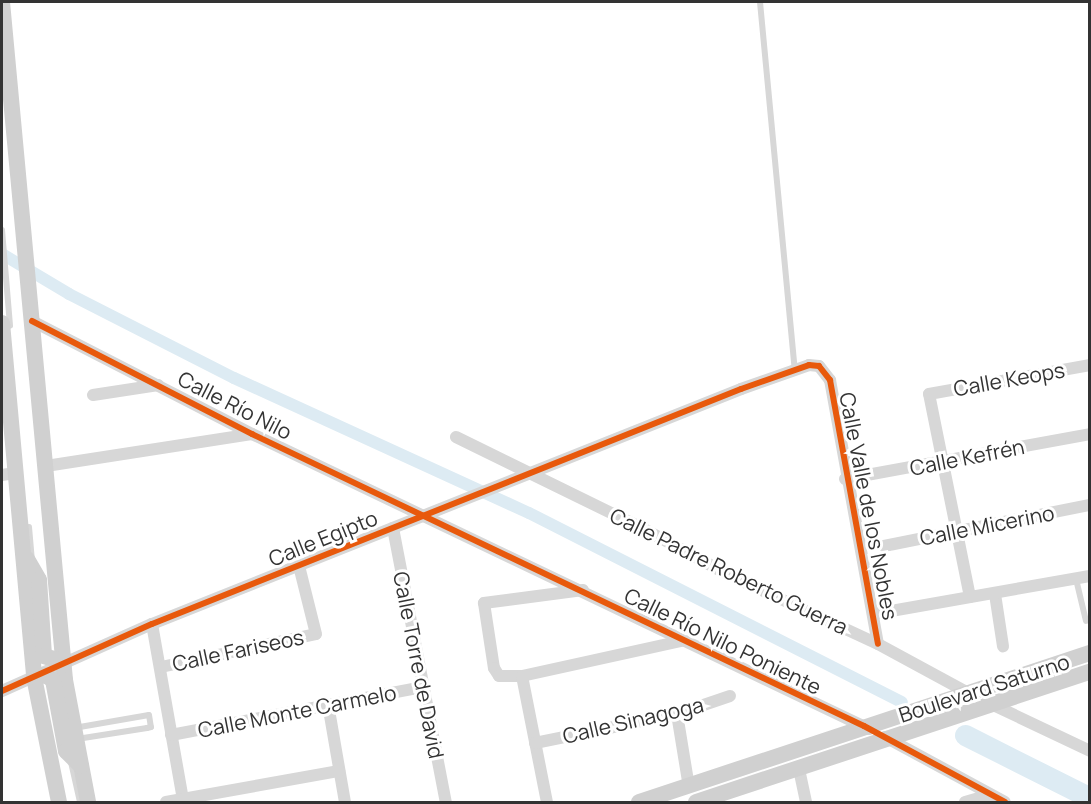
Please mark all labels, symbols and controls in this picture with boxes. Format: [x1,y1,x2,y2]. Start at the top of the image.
street label: Calle Keops [951,357,1067,401]
street label: Calle Río Nilo [174,366,296,444]
street label: Calle Valle de los Nobles [835,390,903,622]
street label: Calle Kefrén [908,434,1026,480]
street label: Calle Micerino [918,500,1056,550]
street label: Calle Padre Roberto Guerra [606,502,852,640]
street label: Calle Egipto [265,505,381,571]
street label: Calle Torre de David [389,569,449,761]
street label: Calle Río Nilo Poniente [621,582,825,700]
street label: Calle Fariseos [170,624,306,676]
street label: Boulevard Saturno [895,648,1073,728]
street label: Calle Monte Carmelo [196,679,398,743]
street label: Calle Sinagoga [560,692,706,748]

